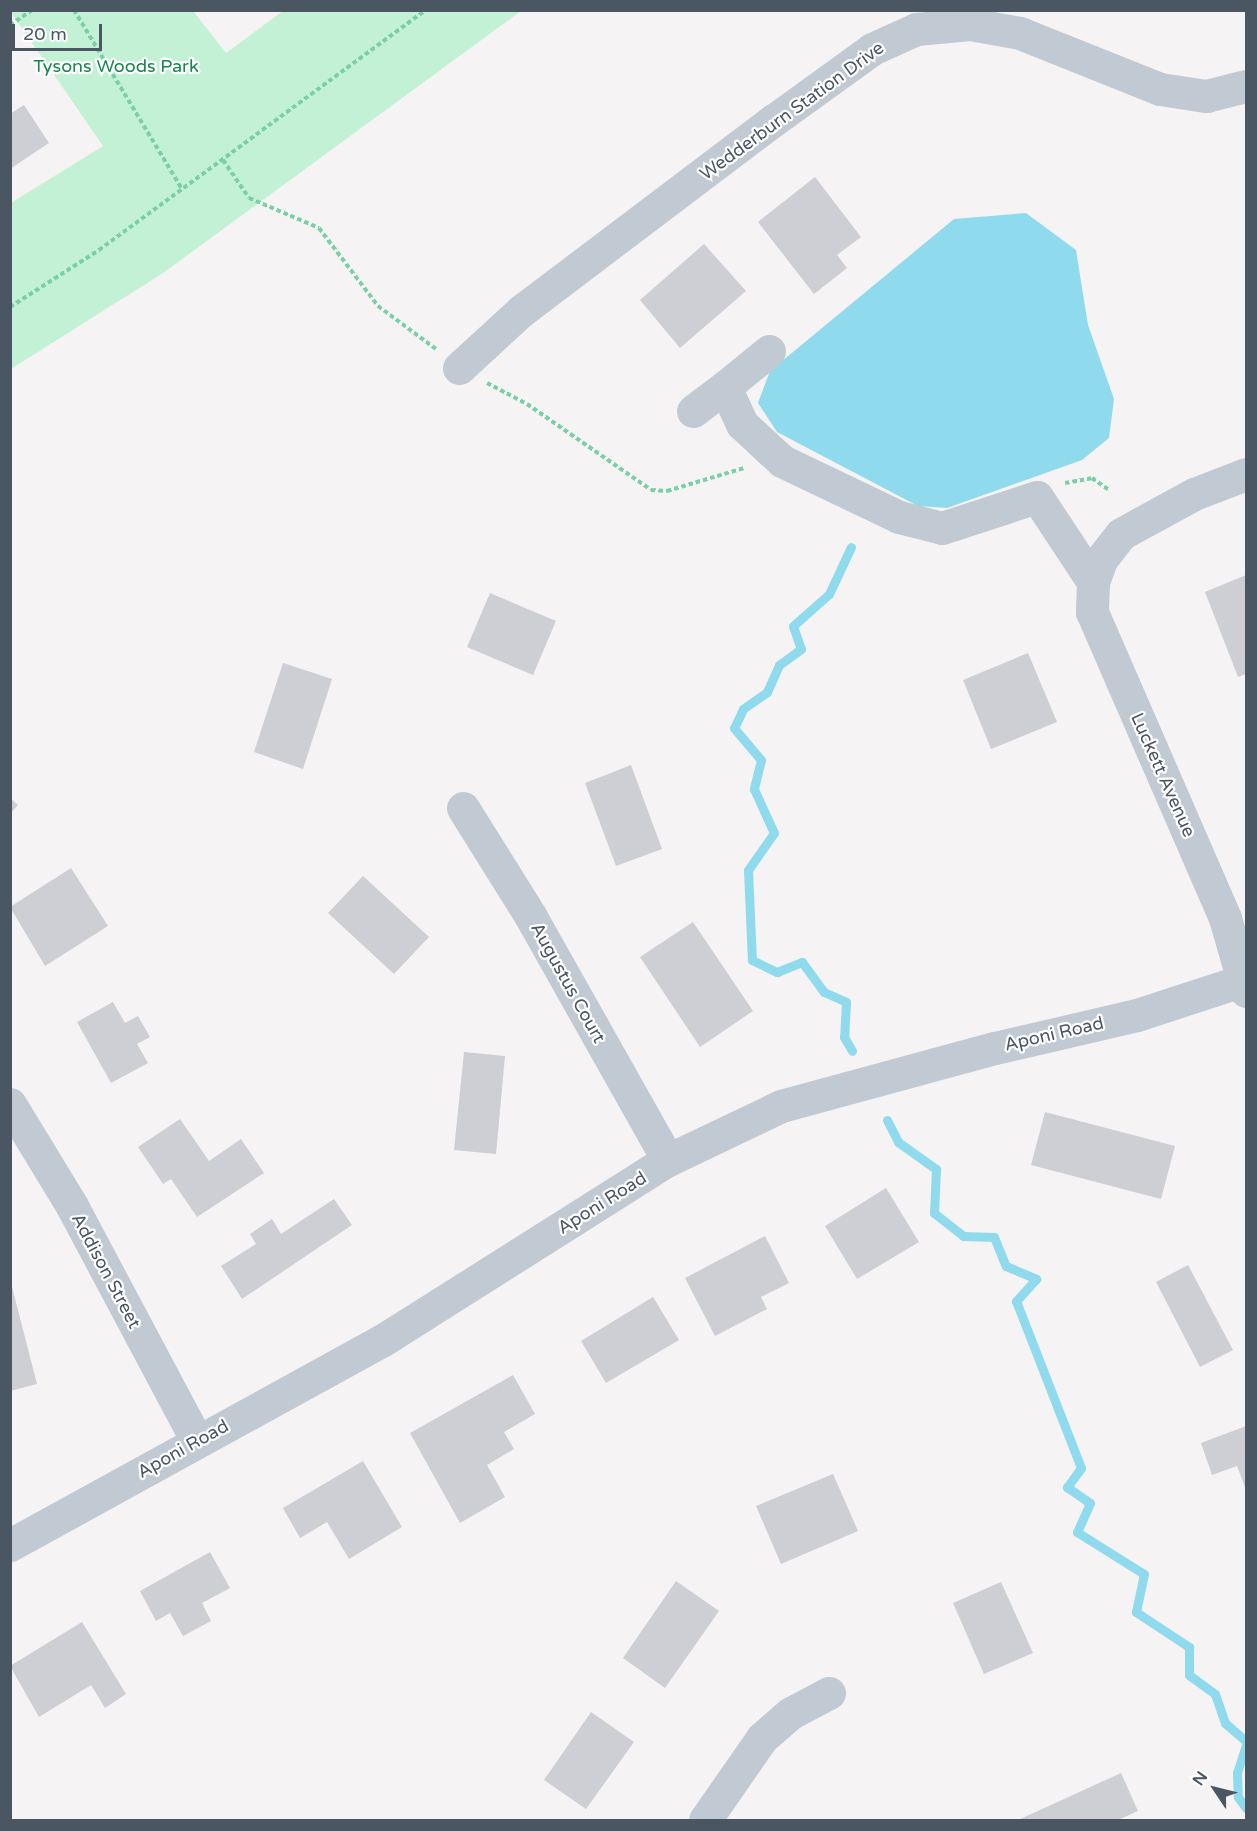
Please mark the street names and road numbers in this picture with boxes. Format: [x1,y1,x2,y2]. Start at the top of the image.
street label: Wedderburn Station Drive [696,37,888,185]
street label: Luckett Avenue [1126,710,1200,840]
street label: Augustus Court [526,919,610,1047]
street label: Aponi Road [1002,1012,1106,1056]
street label: Aponi Road [553,1167,651,1239]
street label: Addison Street [67,1210,145,1332]
street label: Aponi Road [134,1415,232,1483]

